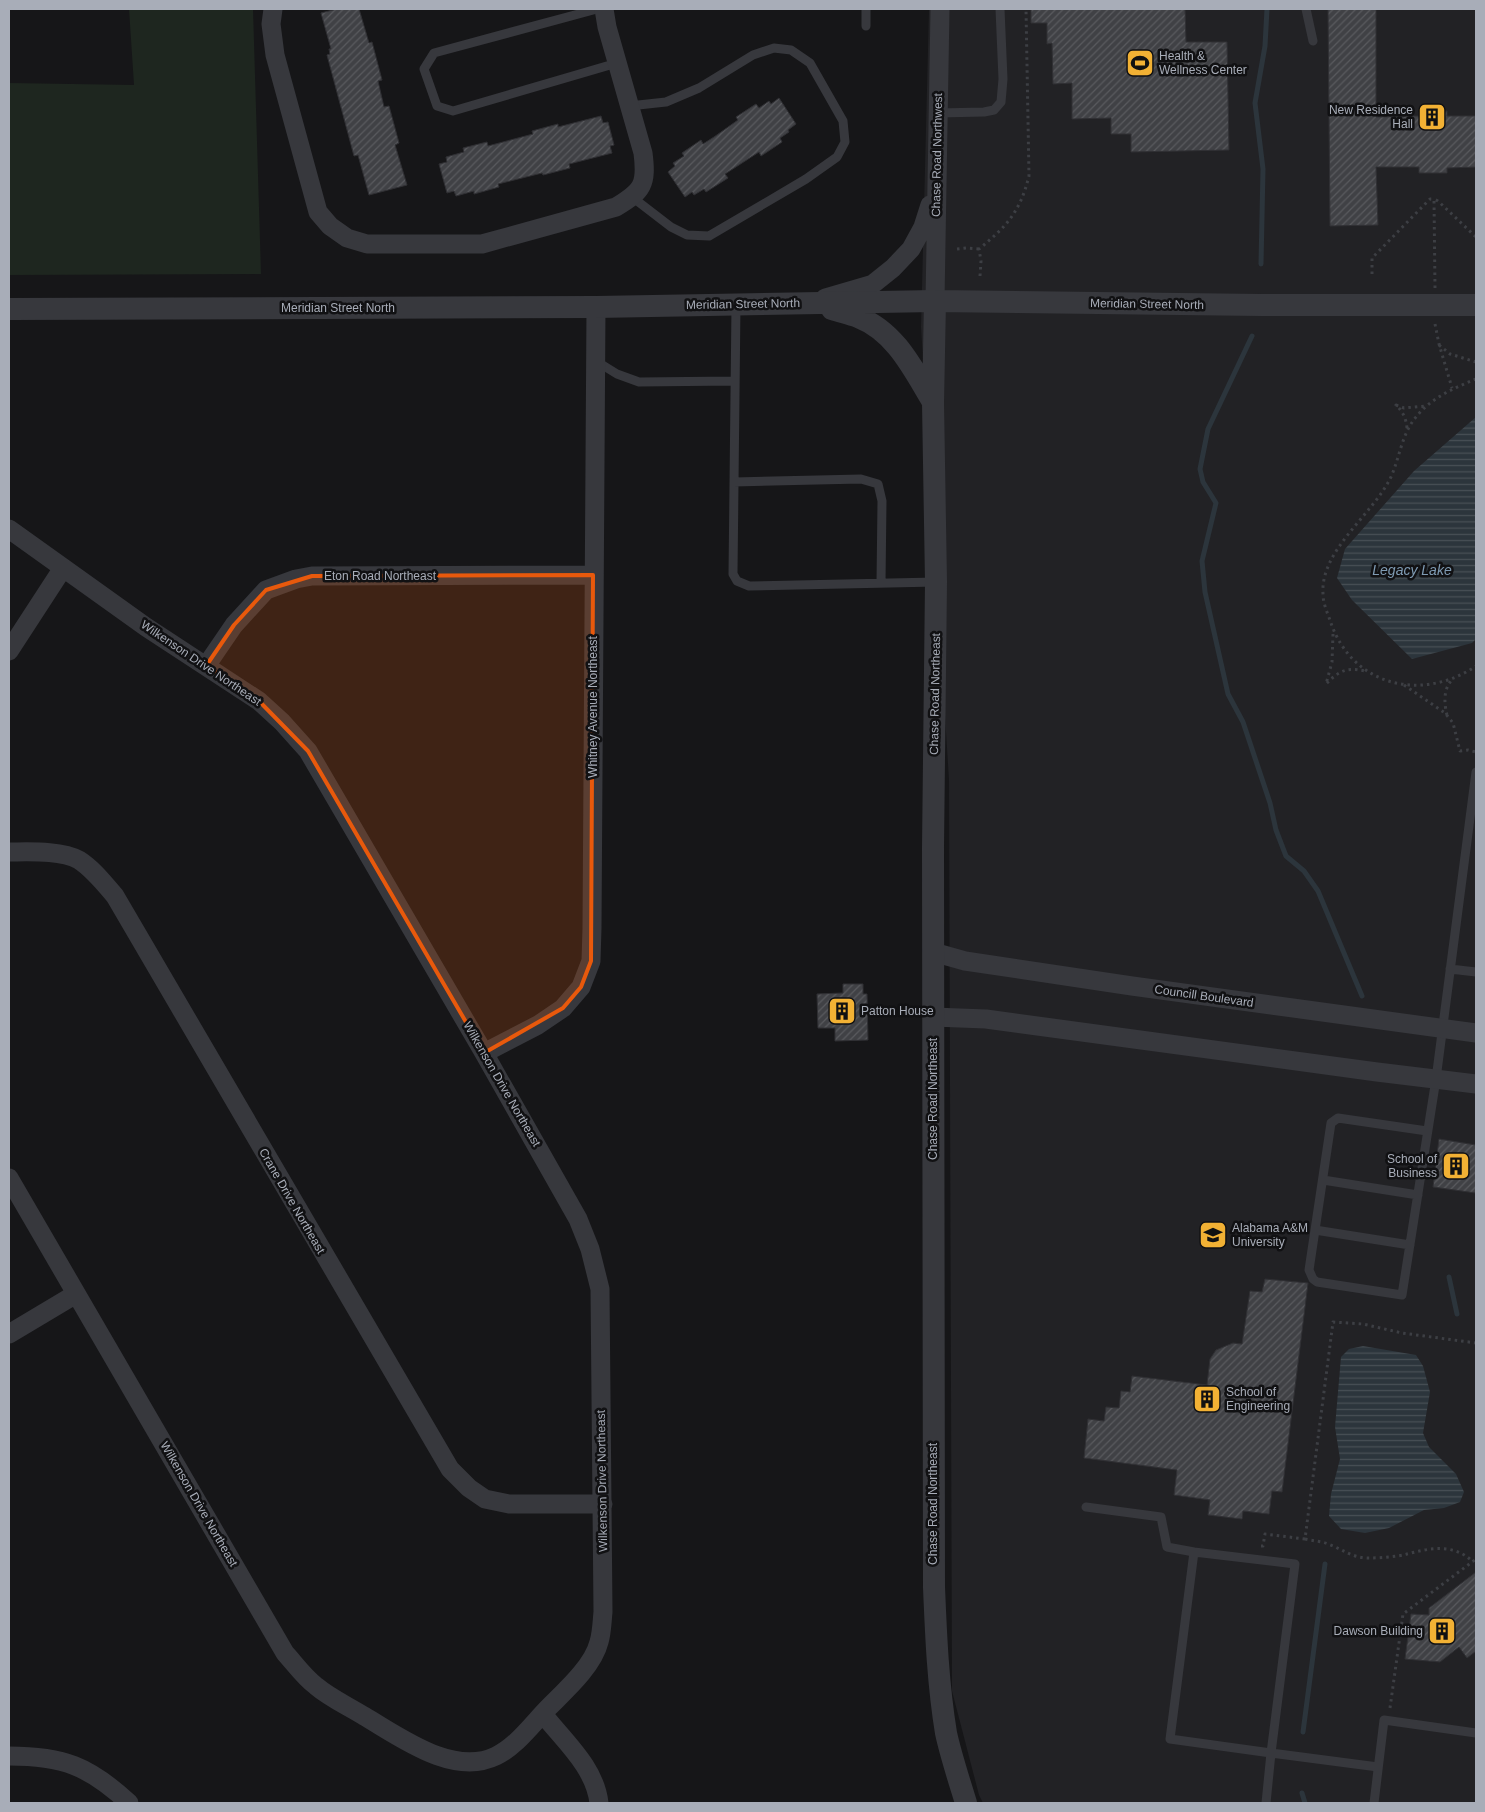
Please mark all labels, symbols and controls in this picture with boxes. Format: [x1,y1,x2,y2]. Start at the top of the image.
sports icon: Health & Wellness Center [1125,48,1155,78]
place label: Health & Wellness Center [1159,49,1247,77]
street label: Chase Road Northwest [929,92,945,217]
building icon: New Residence Hall [1417,102,1447,132]
place label: New Residence Hall [1329,103,1413,131]
street label: Meridian Street North [686,296,800,312]
street label: Meridian Street North [1090,296,1204,312]
street label: Meridian Street North [281,301,395,315]
water label: Legacy Lake [1372,562,1452,578]
street label: Eton Road Northeast [324,569,437,583]
street label: Wilkenson Drive Northeast [138,617,264,709]
street label: Chase Road Northeast [927,632,943,755]
street label: Whitney Avenue Northeast [586,635,600,778]
street label: Councill Boulevard [1153,982,1255,1010]
building icon: Patton House [827,996,857,1026]
place label: Patton House [861,1004,934,1018]
street label: Wilkenson Drive Northeast [460,1019,544,1150]
street label: Chase Road Northeast [926,1037,940,1160]
street label: Crane Drive Northeast [256,1146,328,1257]
building icon: School of Business [1441,1151,1471,1181]
place label: School of Business [1387,1152,1438,1180]
school or university icon: Alabama A&M University [1198,1220,1228,1250]
place label: Alabama A&M University [1232,1221,1308,1249]
building icon: School of Engineering [1192,1384,1222,1414]
place label: School of Engineering [1226,1385,1290,1413]
street label: Wilkenson Drive Northeast [594,1409,610,1552]
street label: Wilkenson Drive Northeast [157,1439,241,1570]
street label: Chase Road Northeast [926,1442,940,1565]
building icon: Dawson Building [1427,1616,1457,1646]
place label: Dawson Building [1334,1624,1423,1638]

